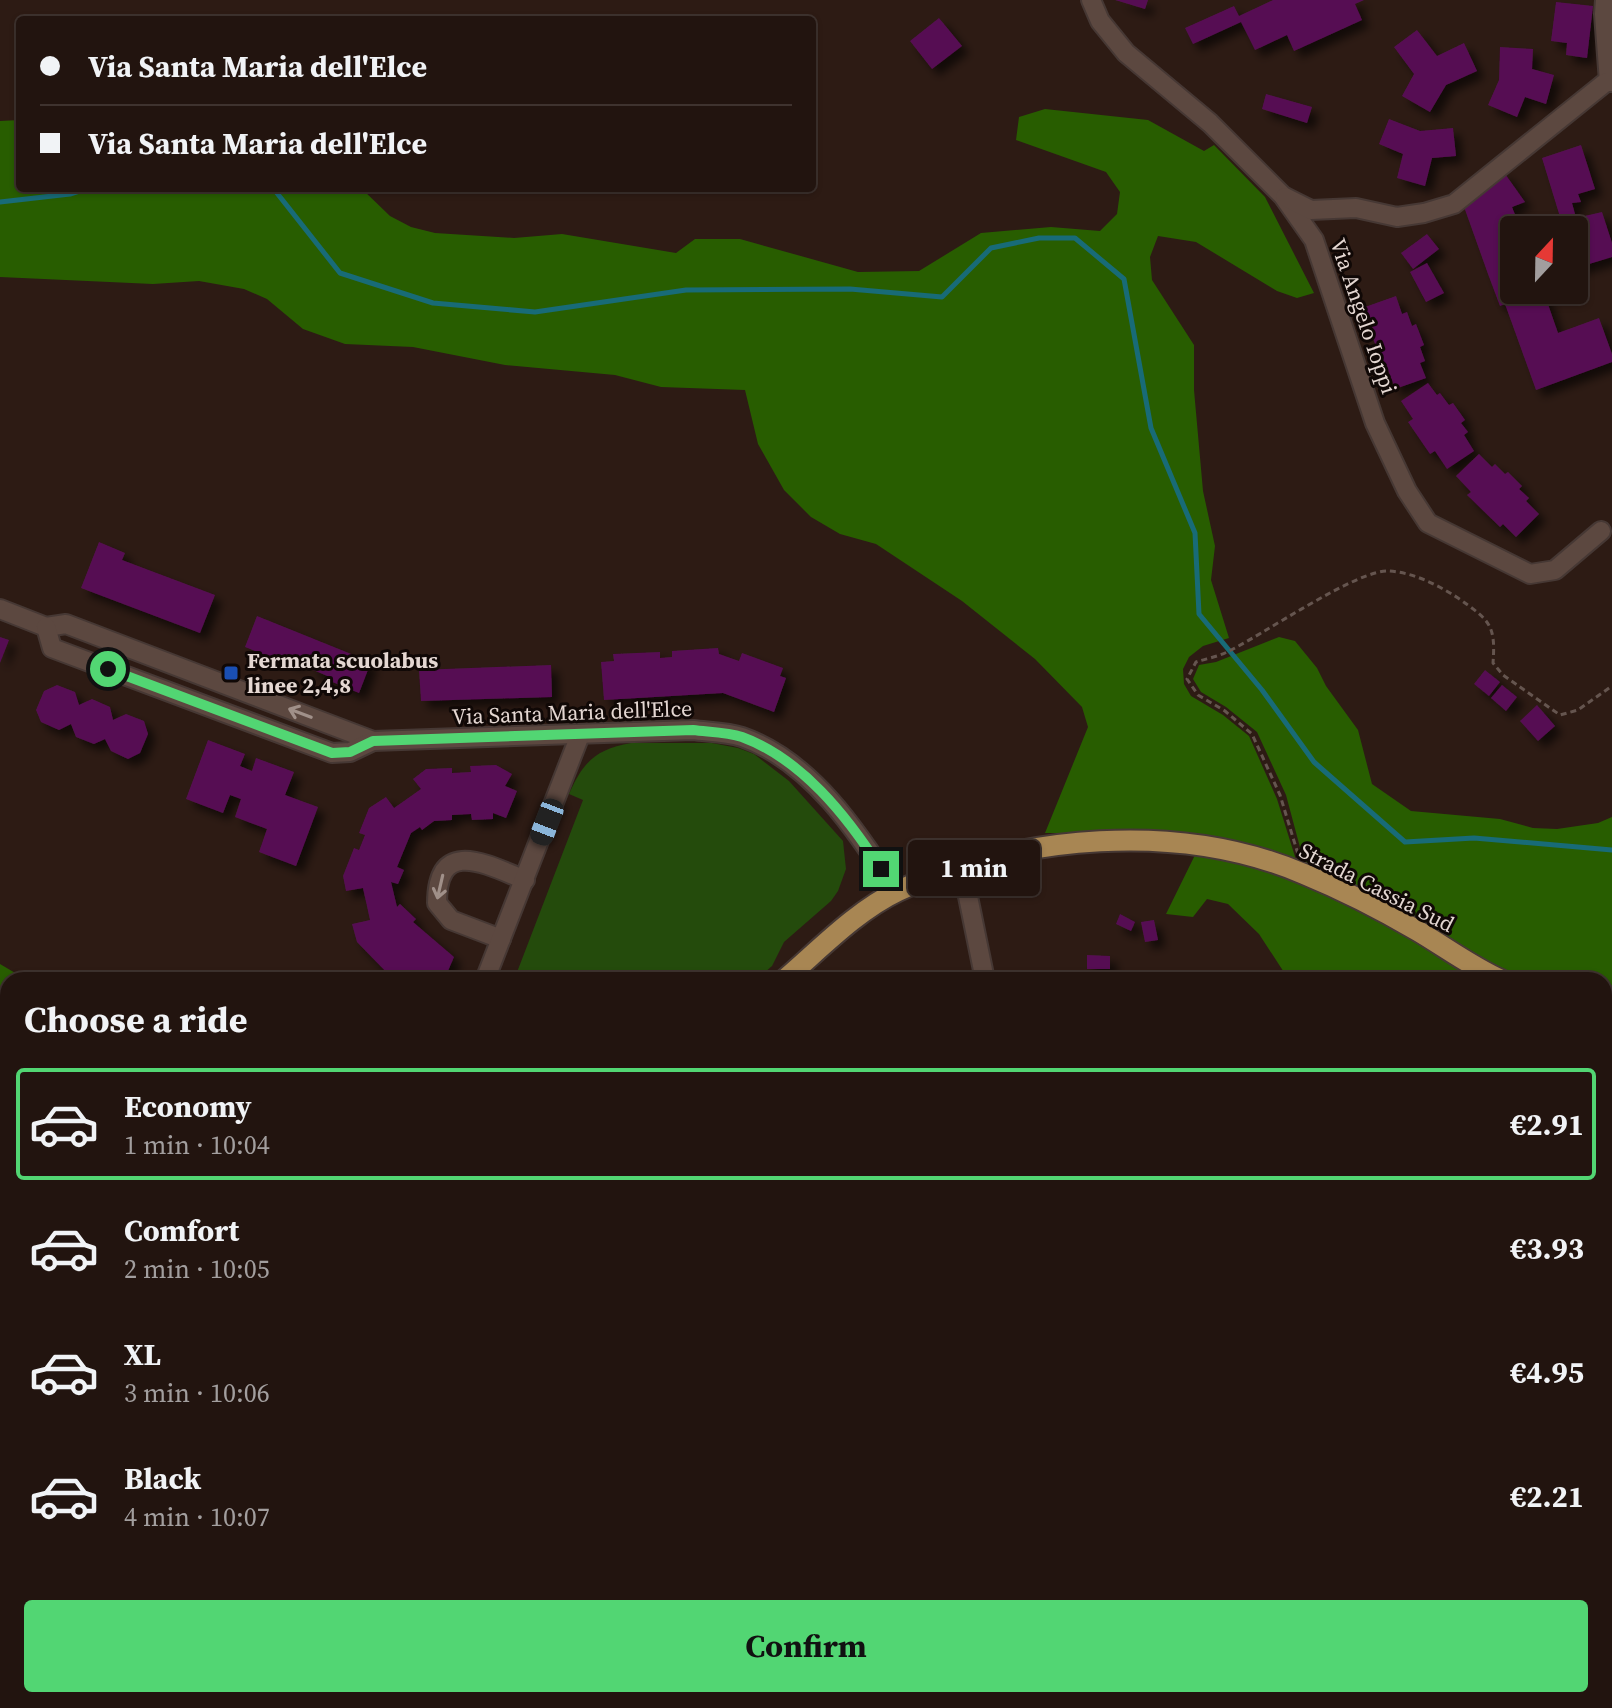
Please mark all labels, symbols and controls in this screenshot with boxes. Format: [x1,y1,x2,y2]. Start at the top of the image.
text: Via Santa Maria dell'Elce [88,46,427,87]
text: Via Santa Maria dell'Elce [88,123,427,164]
north arrow [1500,216,1588,304]
map controls [1500,216,1588,304]
street label: Via Angelo Ioppi [1323,234,1405,398]
place label: Fermata scuolabus linee 2,4,8 [247,645,438,700]
route start [90,651,126,687]
marker: Fermata scuolabus linee 2,4,8 [222,664,240,682]
street label: Via Santa Maria dell'Elce [451,693,693,731]
one-way arrow [288,705,313,720]
car [527,795,567,849]
street label: Strada Cassia Sud [1294,835,1460,939]
callout: 1 min [909,841,1041,897]
text: 1 min [940,850,1008,886]
route end [863,851,899,887]
one-way arrow [432,874,447,900]
text: Choose a ride [24,995,247,1044]
text: Economy [124,1086,252,1127]
icon: car [28,1088,100,1160]
text: €2.91 [1510,1104,1584,1145]
text: 1 min · 10:04 [124,1127,270,1163]
text: Comfort [124,1210,239,1251]
icon: car [28,1212,100,1284]
text: €3.93 [1510,1228,1584,1269]
text: 2 min · 10:05 [124,1251,270,1287]
text: XL [124,1334,161,1375]
icon: car [28,1336,100,1408]
text: €4.95 [1510,1352,1584,1393]
text: 3 min · 10:06 [124,1375,270,1411]
text: Black [124,1458,201,1499]
icon: car [28,1460,100,1532]
text: €2.21 [1510,1476,1584,1517]
text: 4 min · 10:07 [124,1499,270,1535]
button: Confirm [24,1600,1588,1692]

